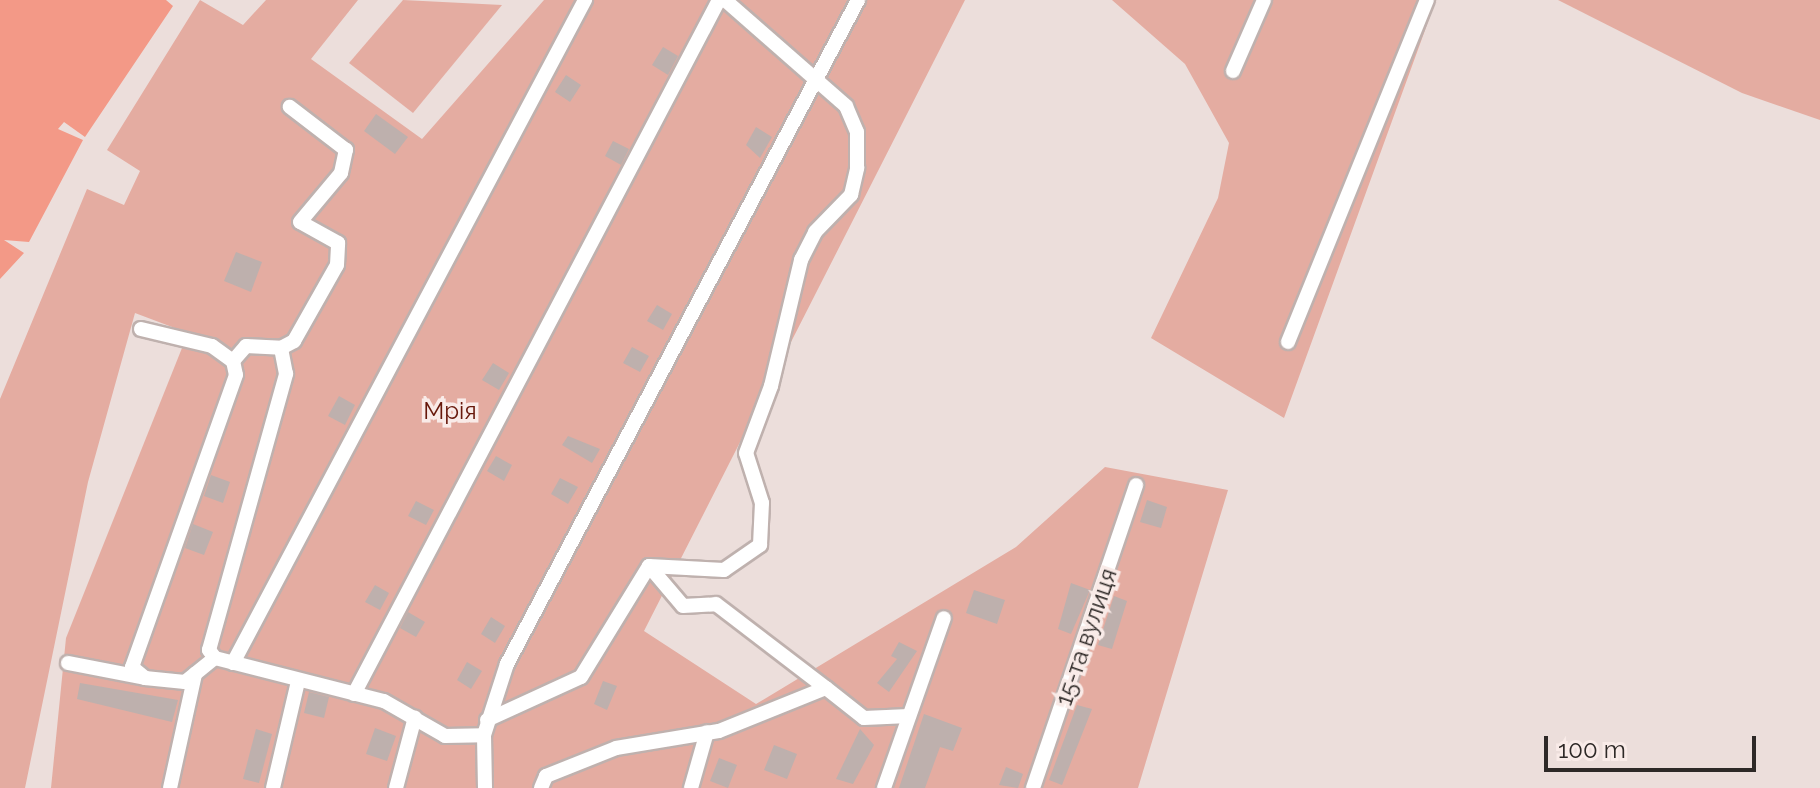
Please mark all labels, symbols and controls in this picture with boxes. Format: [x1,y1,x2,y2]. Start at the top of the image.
park label: Мрія [423,397,477,425]
street label: 15-та вулиця [1049,565,1123,709]
scale bar [1548,720,1760,770]
text: 100 m [1558,735,1626,764]

